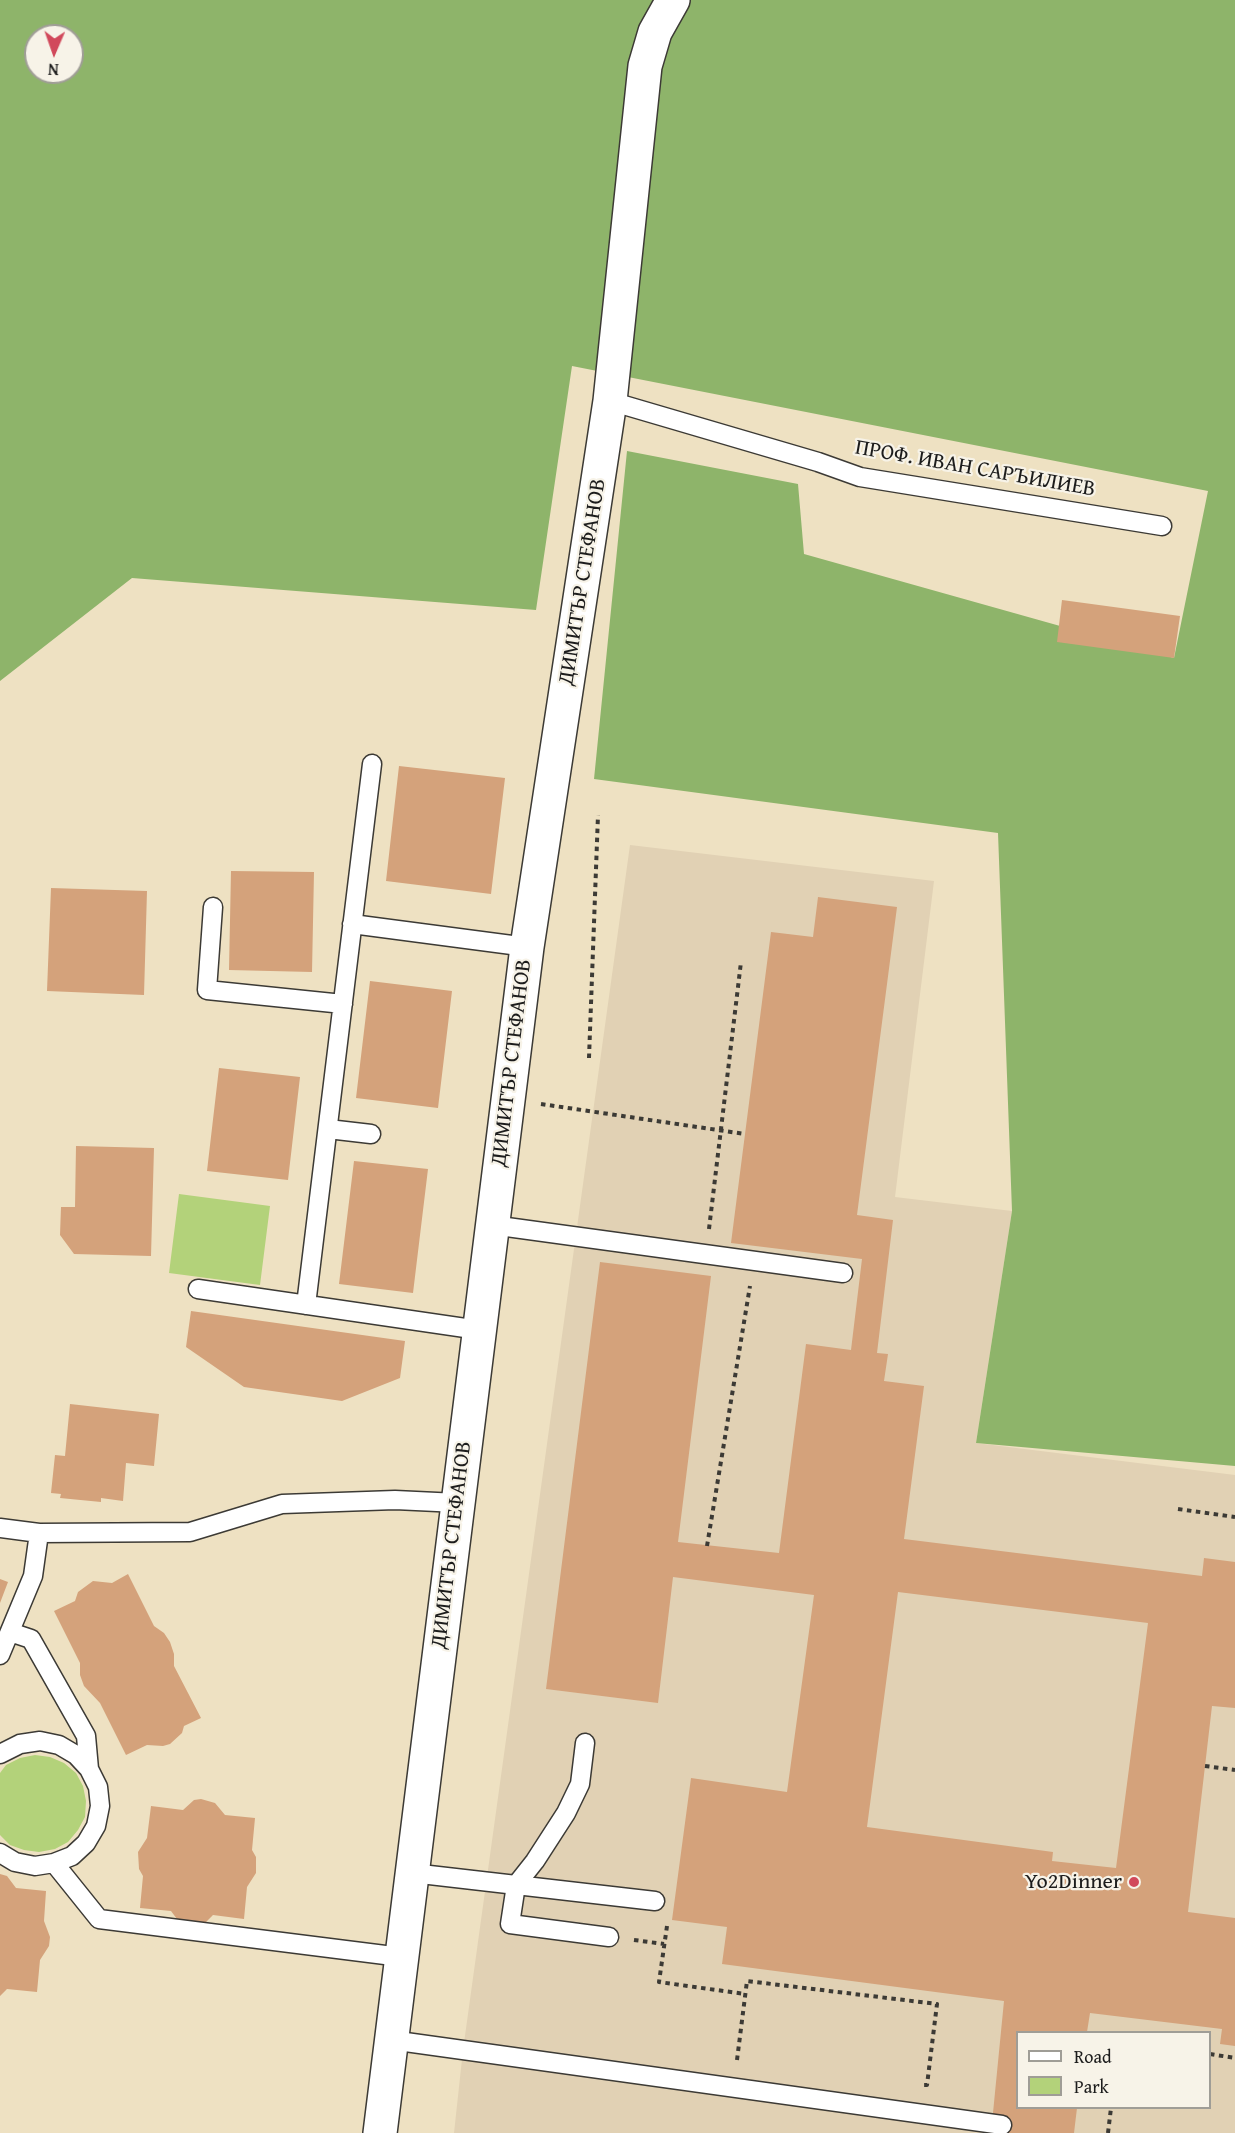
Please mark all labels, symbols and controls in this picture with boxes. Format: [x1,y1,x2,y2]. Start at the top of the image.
north arrow [24,24,84,84]
text: N [48,58,59,82]
street label: ПРОФ. ИВАН САРЪИЛИЕВ [853,435,1097,503]
street label: ДИМИТЪР СТЕФАНОВ [554,477,612,687]
street label: ДИМИТЪР СТЕФАНОВ [486,958,538,1168]
street label: ДИМИТЪР СТЕФАНОВ [426,1440,478,1650]
place label: Yo2Dinner [1025,1869,1122,1895]
marker: Yo2Dinner [1127,1875,1141,1889]
legend [1016,2031,1211,2109]
text: Road [1074,2043,1112,2070]
text: Park [1074,2073,1109,2100]

